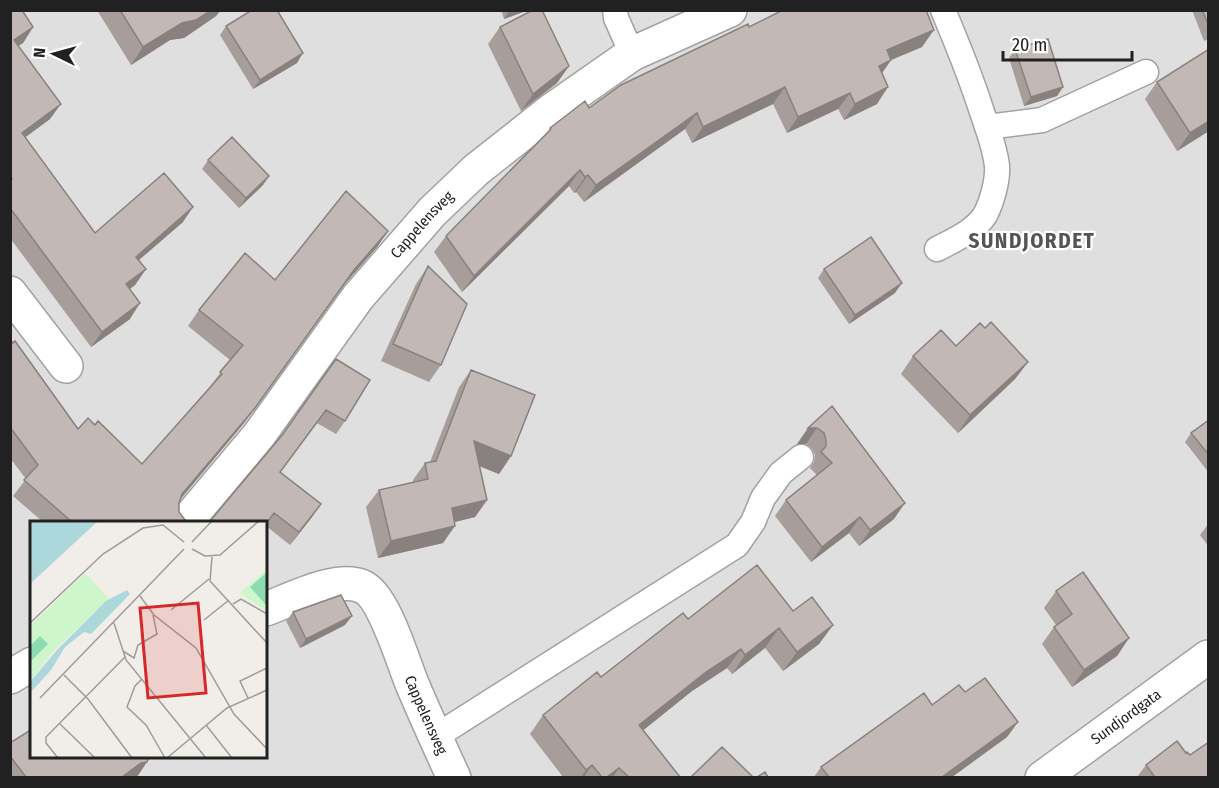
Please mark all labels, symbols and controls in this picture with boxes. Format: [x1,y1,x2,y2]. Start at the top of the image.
north arrow [24,24,84,84]
scale bar [1003,24,1132,62]
text: 20 m [1012,34,1047,56]
text: N [30,47,49,58]
street label: Cappelensveg [387,187,457,262]
district label: SUNDJORDET [969,228,1095,254]
inset map [30,521,267,758]
street label: Cappelensveg [401,673,451,757]
street label: Sundjordgata [1088,685,1165,748]

